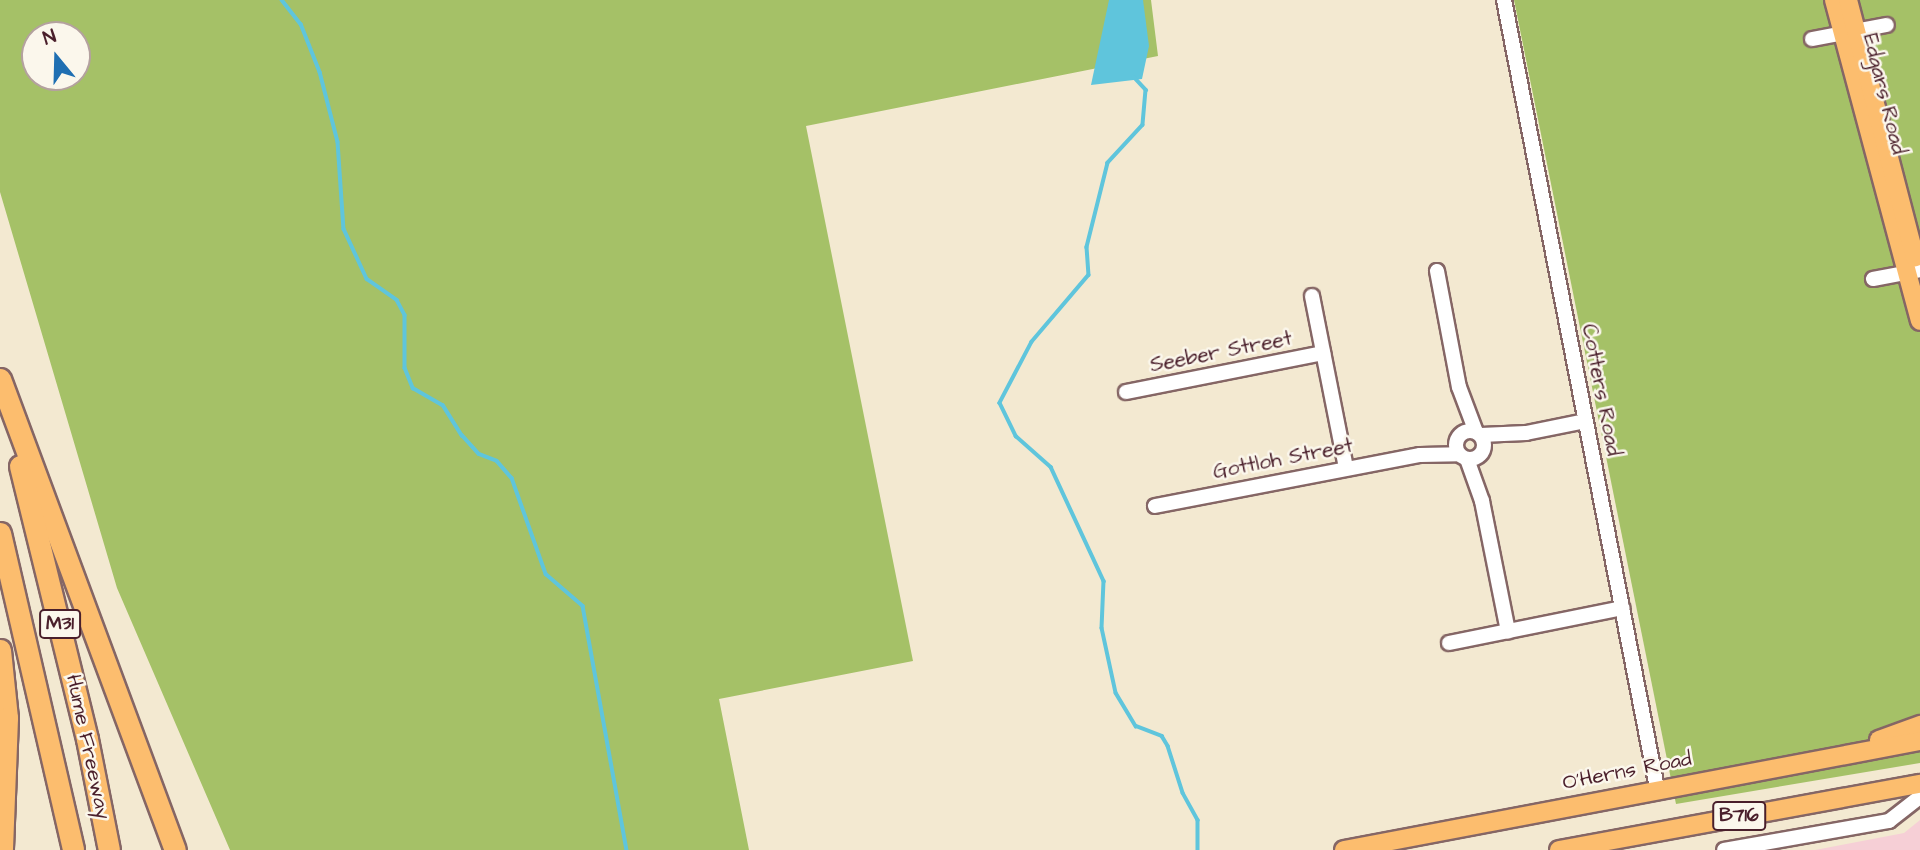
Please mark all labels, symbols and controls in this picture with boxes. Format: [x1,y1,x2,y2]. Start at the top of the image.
north arrow [21,21,91,91]
text: N [40,23,60,52]
street label: Edgars Road [1857,31,1911,157]
street label: Cotters Road [1576,322,1626,458]
street label: Seeber Street [1148,326,1294,378]
street label: Gottloh Street [1211,433,1355,485]
road number: M31 [39,608,81,639]
street label: Hume Freeway [60,672,116,822]
street label: O'Herns Road [1560,746,1694,796]
road number: B716 [1711,800,1767,832]

